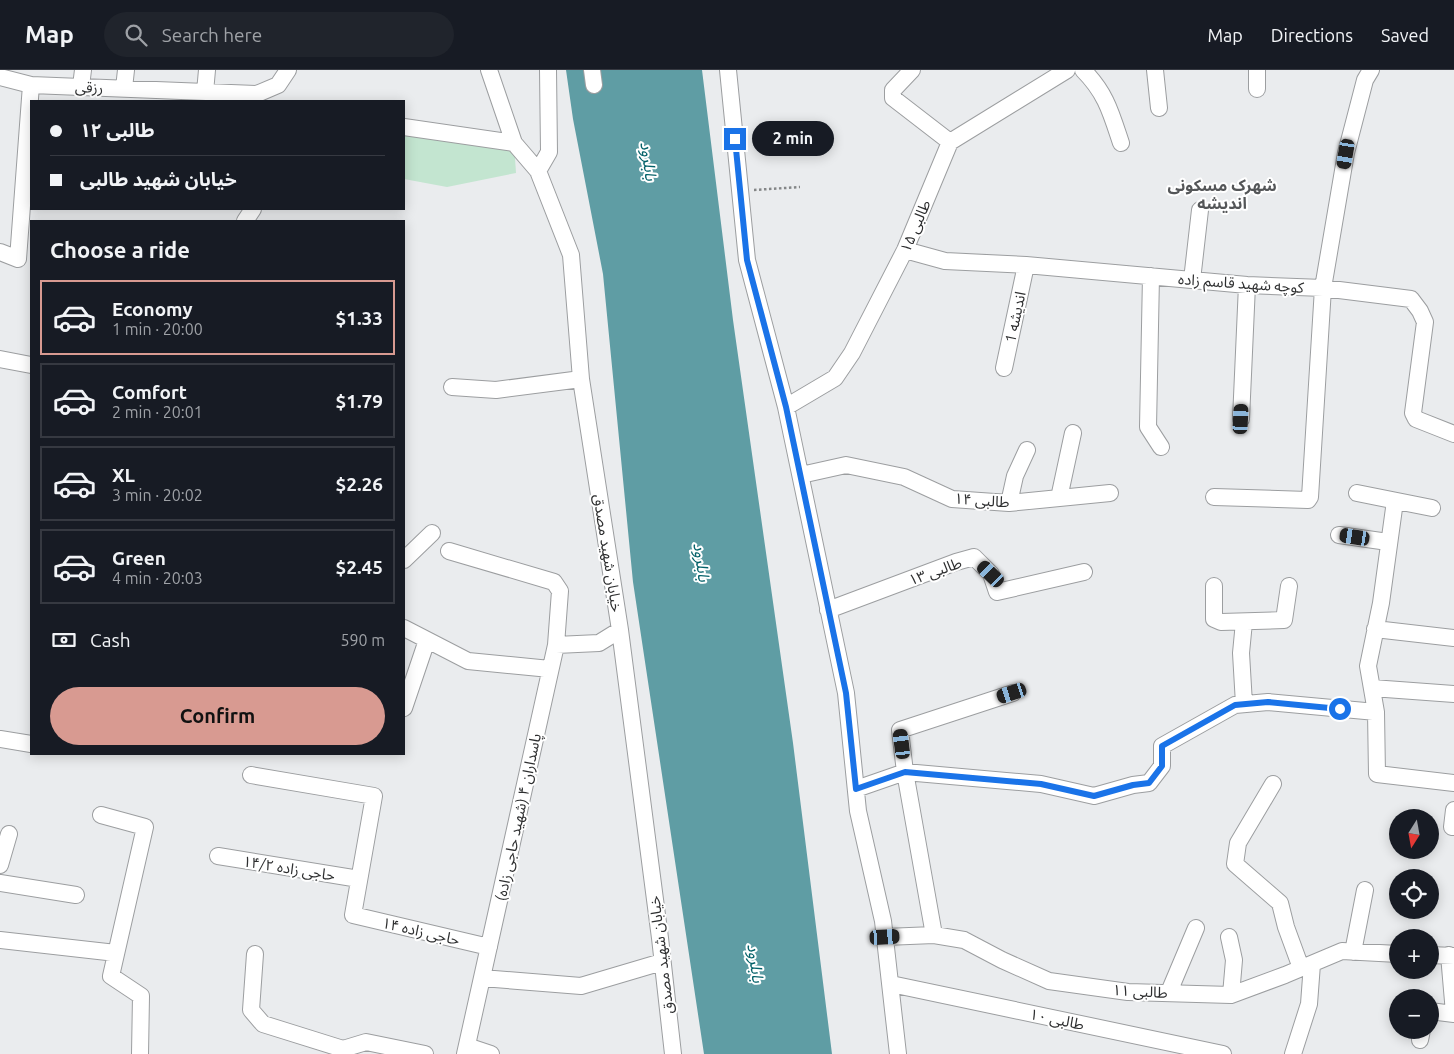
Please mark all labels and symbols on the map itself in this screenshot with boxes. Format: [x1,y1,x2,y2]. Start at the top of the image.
street label: رزقی [75,78,103,97]
callout: 2 min [752,122,835,156]
route end [724,128,746,150]
car [1336,138,1355,170]
water label: بابلرود [636,140,661,182]
district label: شهرک مسکونی اندیشه [1167,176,1277,213]
street label: طالبی ۱۵ [896,197,935,255]
street label: کوچه شهید قاسم زاده [1177,270,1305,299]
street label: اندیشه 1 [1001,290,1029,344]
car [1232,404,1249,434]
street label: طالبی ۱۴ [954,490,1010,511]
street label: خیابان شهید مصدق [589,493,626,613]
car [1339,527,1370,547]
water label: بابلرود [689,541,714,583]
street label: طالبی ۱۳ [906,554,964,589]
car [974,558,1007,590]
car [995,681,1028,705]
route start [1329,698,1351,720]
car [892,728,911,760]
street label: پاسداران ۴ (شهید حاجی زاده) [492,732,546,903]
north arrow [1389,809,1439,859]
street label: حاجی زاده ۱۴/۲ [242,852,336,885]
street label: خیابان شهید مصدق [645,895,678,1015]
street label: حاجی زاده ۱۴ [380,914,462,949]
car [869,929,900,945]
water label: بابلرود [743,942,768,984]
street label: طالبی ۱۱ [1112,981,1168,1002]
street label: طالبی ۱۰ [1028,1005,1086,1034]

